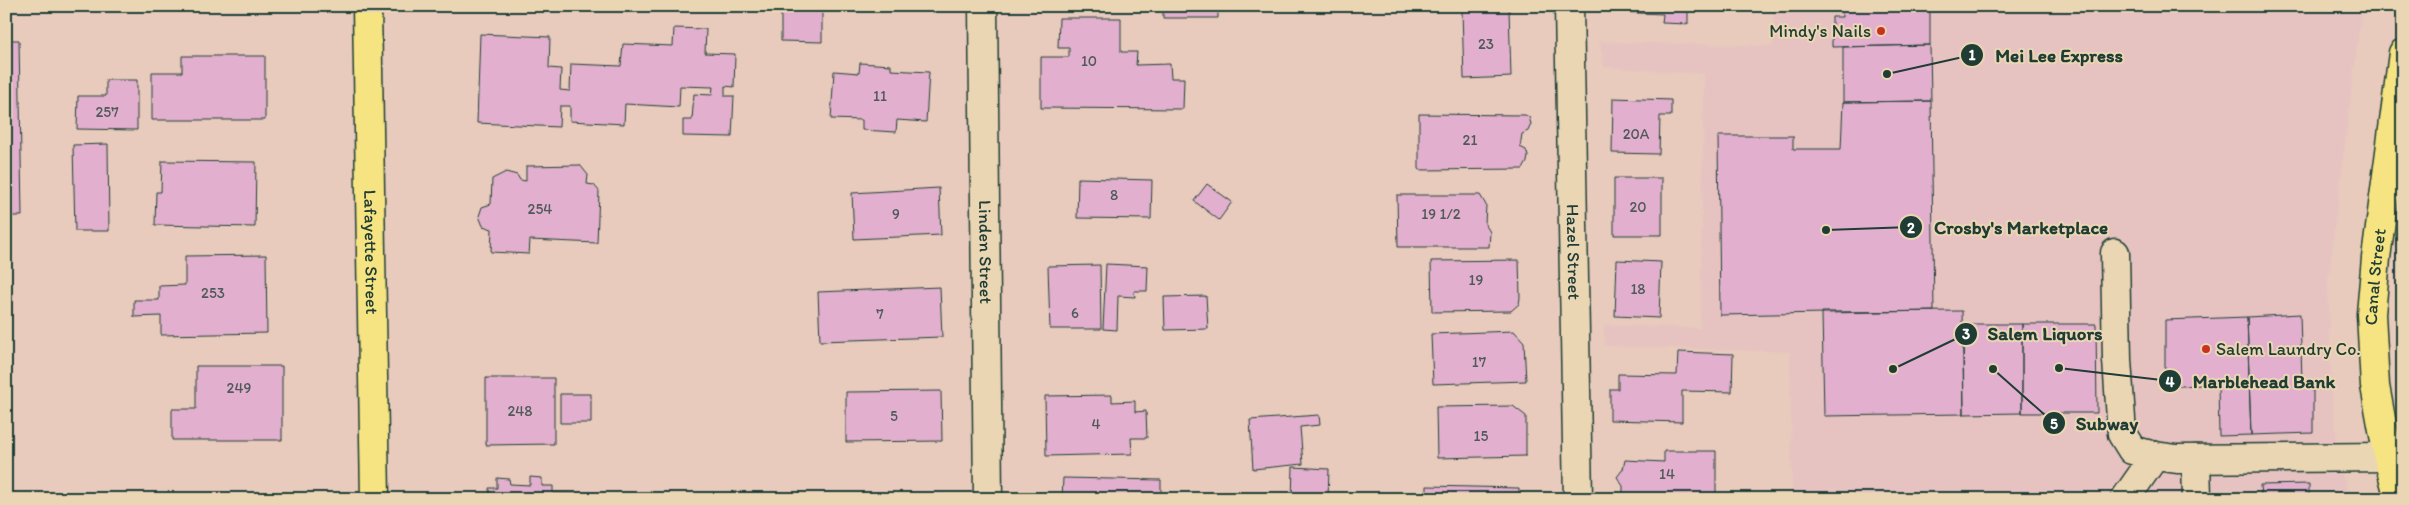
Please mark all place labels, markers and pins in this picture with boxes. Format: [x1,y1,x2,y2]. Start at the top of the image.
place label: Mindy's Nails [1769,20,1871,42]
marker: Mindy's Nails [1875,25,1887,37]
callout: Mei Lee Express [1960,38,2132,72]
callout: Crosby's Marketplace [1899,210,2118,244]
callout: Salem Liquors [1953,317,2113,351]
place label: Salem Laundry Co. [2216,338,2361,360]
marker: Salem Laundry Co. [2200,343,2212,355]
callout: Marblehead Bank [2157,364,2345,398]
callout: Subway [2041,406,2148,440]

